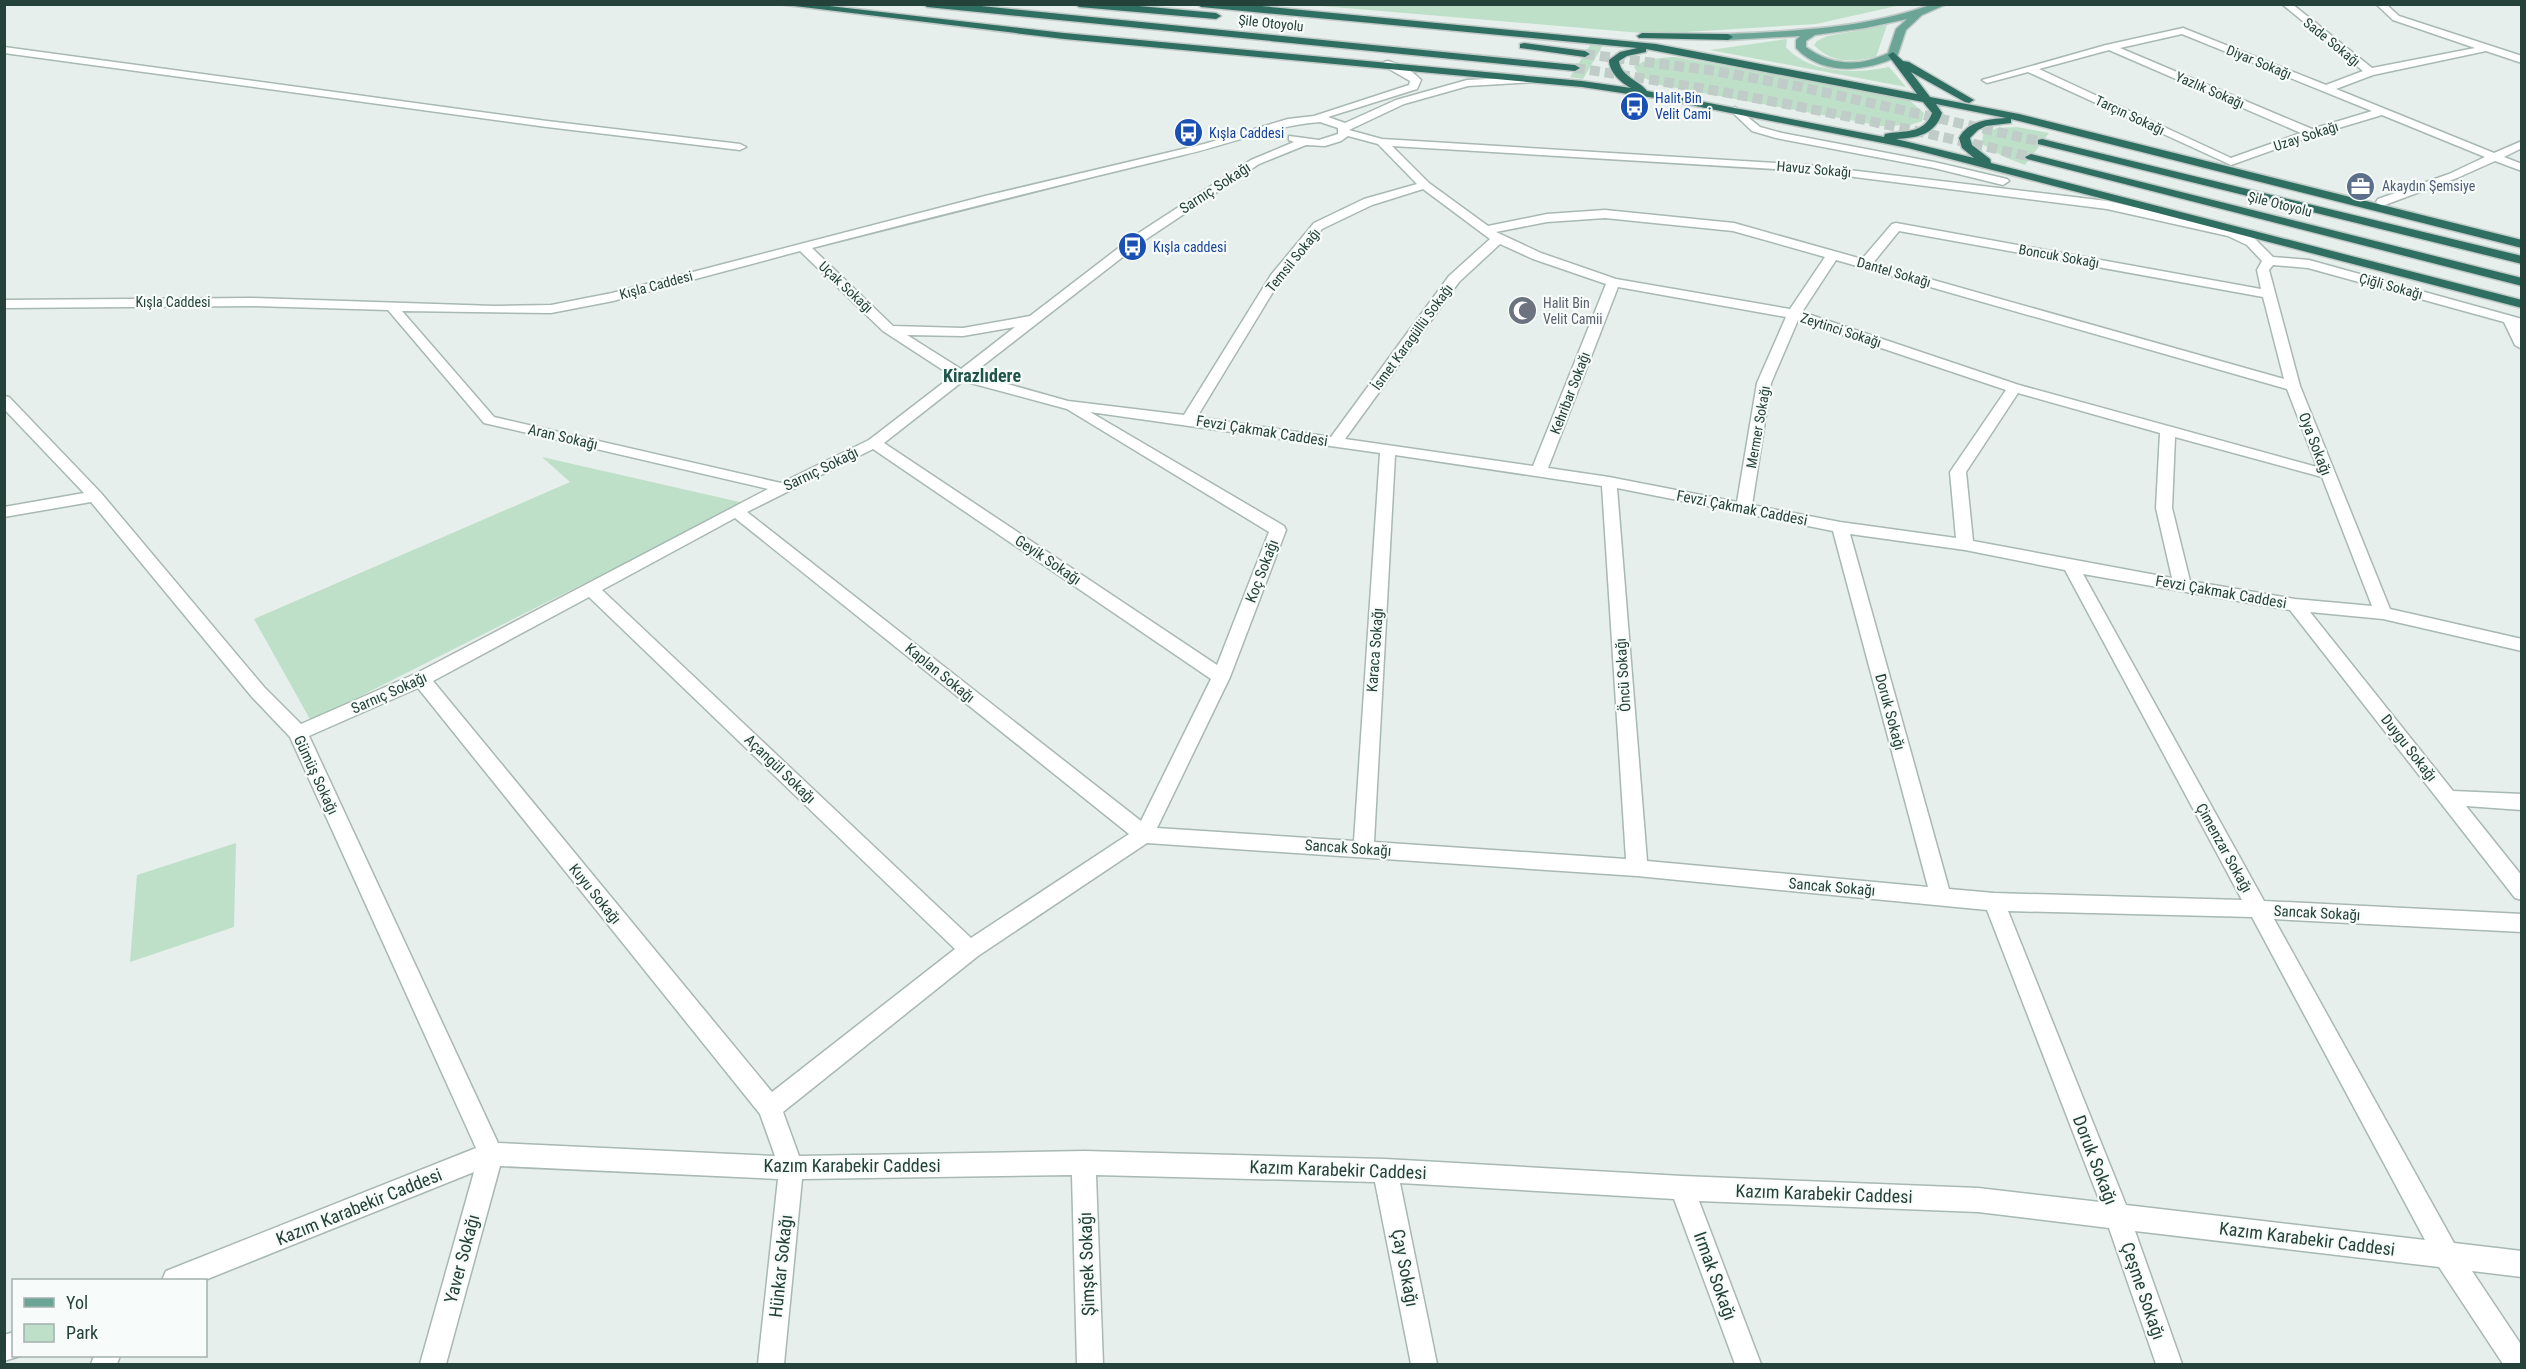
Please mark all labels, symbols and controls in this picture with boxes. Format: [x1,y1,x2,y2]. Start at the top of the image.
street label: Şile Otoyolu [1238,12,1304,34]
street label: Sade Sokağı [2300,14,2364,70]
street label: Diyar Sokağı [2224,42,2294,82]
street label: Yazlık Sokağı [2173,68,2247,112]
bus stop icon: Halit Bin Velit Cami [1618,90,1650,122]
place label: Halit Bin Velit Cami [1655,90,1711,122]
street label: Tarçın Sokağı [2093,92,2167,138]
bus stop icon: Kışla Caddesi [1172,117,1204,149]
street label: Uzay Sokağı [2272,118,2340,154]
place label: Kışla Caddesi [1209,125,1284,141]
street label: Sarnıç Sokağı [1176,158,1254,218]
street label: Havuz Sokağı [1776,158,1852,180]
office icon: Akaydın Şemsiye [2345,170,2377,202]
place label: Akaydın Şemsiye [2382,178,2476,194]
street label: Şile Otoyolu [2246,188,2314,220]
street label: Temsil Sokağı [1262,225,1324,295]
bus stop icon: Kışla caddesi [1116,231,1148,263]
place label: Kışla caddesi [1153,239,1227,255]
street label: Boncuk Sokağı [2017,241,2101,271]
street label: Dantel Sokağı [1855,254,1933,290]
street label: Uçak Sokağı [816,258,876,316]
street label: Kışla Caddesi [618,268,694,302]
street label: Çiğli Sokağı [2357,270,2425,302]
street label: İsmet Karagüllü Sokağı [1368,281,1456,393]
street label: Kışla Caddesi [135,294,211,310]
mosque icon: Halit Bin Velit Camii [1506,295,1538,327]
place label: Halit Bin Velit Camii [1543,295,1603,327]
street label: Zeytinci Sokağı [1799,309,1883,351]
street label: Kehribar Sokağı [1547,350,1593,436]
district label: Kirazlıdere [943,365,1021,386]
street label: Mermer Sokağı [1743,384,1773,470]
street label: Oya Sokağı [2295,410,2335,478]
street label: Fevzi Çakmak Caddesi [1195,412,1329,450]
street label: Aran Sokağı [526,420,600,454]
street label: Sarnıç Sokağı [781,443,861,495]
street label: Fevzi Çakmak Caddesi [1675,486,1809,530]
street label: Geyik Sokağı [1012,531,1084,589]
street label: Koç Sokağı [1242,537,1282,605]
street label: Fevzi Çakmak Caddesi [2154,572,2288,612]
street label: Karaca Sokağı [1363,607,1387,693]
street label: Öncü Sokağı [1611,637,1635,713]
street label: Kaplan Sokağı [902,639,978,707]
street label: Sarnıç Sokağı [348,668,430,718]
street label: Doruk Sokağı [1871,672,1909,752]
street label: Duygu Sokağı [2377,711,2441,785]
street label: Açangül Sokağı [741,731,819,807]
street label: Gümüş Sokağı [290,733,342,817]
street label: Çimenzar Sokağı [2192,800,2256,896]
street label: Sancak Sokağı [1304,836,1392,860]
street label: Kuyu Sokağı [565,860,625,928]
street label: Sancak Sokağı [1788,874,1876,900]
street label: Sancak Sokağı [2273,902,2361,924]
street label: Doruk Sokağı [2069,1112,2122,1207]
street label: Kazım Karabekir Caddesi [763,1155,941,1176]
street label: Kazım Karabekir Caddesi [1249,1156,1427,1183]
street label: Kazım Karabekir Caddesi [273,1164,445,1249]
street label: Kazım Karabekir Caddesi [1735,1180,1913,1207]
street label: Yaver Sokağı [440,1212,483,1306]
street label: Şimşek Sokağı [1074,1212,1099,1316]
street label: Hünkar Sokağı [765,1214,796,1318]
street label: Kazım Karabekir Caddesi [2218,1217,2396,1260]
street label: Çay Sokağı [1388,1227,1423,1308]
street label: Irmak Sokağı [1690,1229,1741,1323]
street label: Çeşme Sokağı [2117,1240,2170,1342]
legend [12,1279,207,1357]
text: Yol [66,1292,88,1313]
text: Park [66,1322,98,1343]

